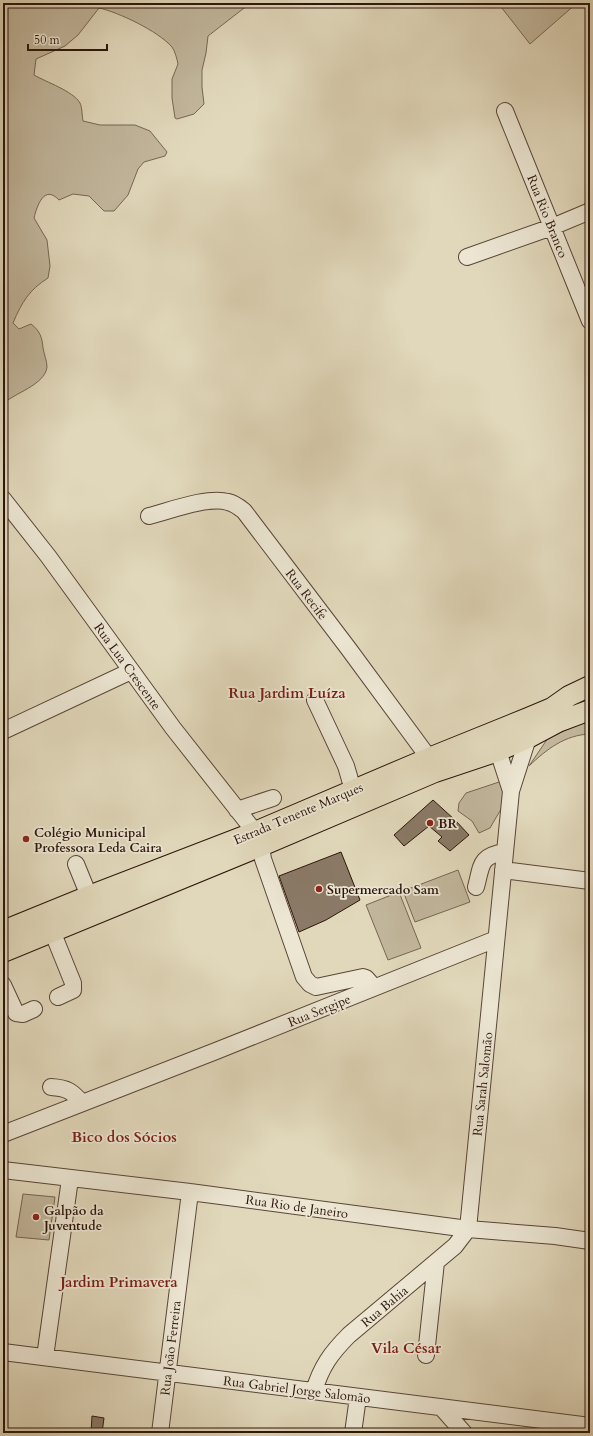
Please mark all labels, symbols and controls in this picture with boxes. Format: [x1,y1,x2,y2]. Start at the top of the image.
scale bar [28,26,107,52]
text: 50 m [34,32,61,48]
street label: Rua Rio Branco [522,172,572,261]
street label: Rua Recife [281,565,331,624]
street label: Rua Lua Crescente [89,619,165,714]
district label: Rua Jardim Luíza [228,683,346,703]
street label: Estrada Tenente Marques [231,778,366,849]
place label: BR [438,815,457,833]
marker: BR [425,818,435,828]
place label: Colégio Municipal Professora Leda Caira [34,824,162,857]
marker: Colégio Municipal Professora Leda Caira [21,834,31,844]
place label: Supermercado Sam [327,881,439,899]
marker: Supermercado Sam [314,884,324,894]
street label: Rua Sergipe [285,990,354,1032]
street label: Rua Sarah Salomão [469,1031,497,1137]
district label: Bico dos Sócios [71,1127,177,1147]
street label: Rua Rio de Janeiro [244,1191,349,1223]
place label: Galpão da Juventude [42,1202,104,1235]
marker: Galpão da Juventude [31,1212,41,1222]
district label: Jardim Primavera [58,1272,178,1292]
street label: Rua Bahia [357,1282,412,1332]
street label: Rua João Ferreira [156,1299,186,1397]
district label: Vila César [371,1338,442,1358]
street label: Rua Gabriel Jorge Salomão [222,1372,372,1408]

